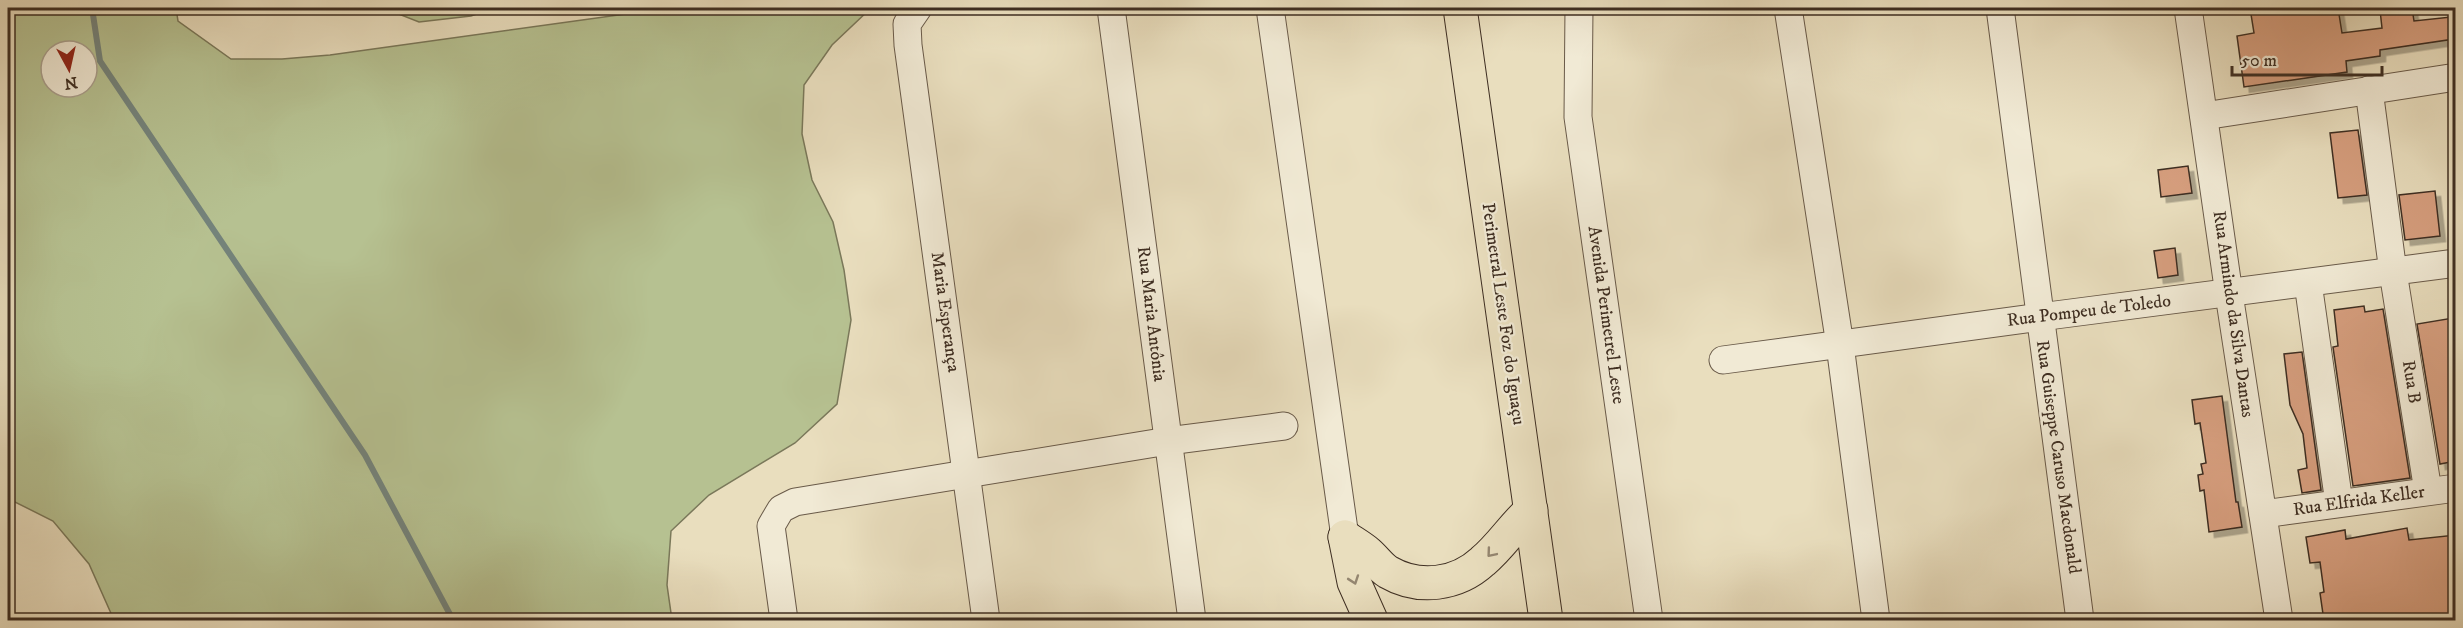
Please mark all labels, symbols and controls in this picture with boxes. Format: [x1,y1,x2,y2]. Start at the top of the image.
north arrow [39,39,99,99]
scale bar [2232,39,2382,77]
text: 50 m [2241,50,2277,72]
text: N [63,72,79,94]
street label: Perimetral Leste Foz do Iguaçu [1477,201,1530,427]
street label: Rua Armindo da Silva Dantas [2208,209,2258,419]
street label: Avenida Perimetrel Leste [1583,224,1629,406]
street label: Rua Maria Antônia [1132,245,1170,383]
street label: Maria Esperança [926,250,964,374]
street label: Rua Pompeu de Toledo [2006,290,2172,332]
street label: Rua Guiseppe Caruso Macdonald [2031,339,2085,575]
street label: Rua B [2397,359,2425,405]
street label: Rua Elfrida Keller [2292,481,2427,521]
one-way arrow [1487,546,1498,557]
one-way arrow [1347,574,1359,585]

